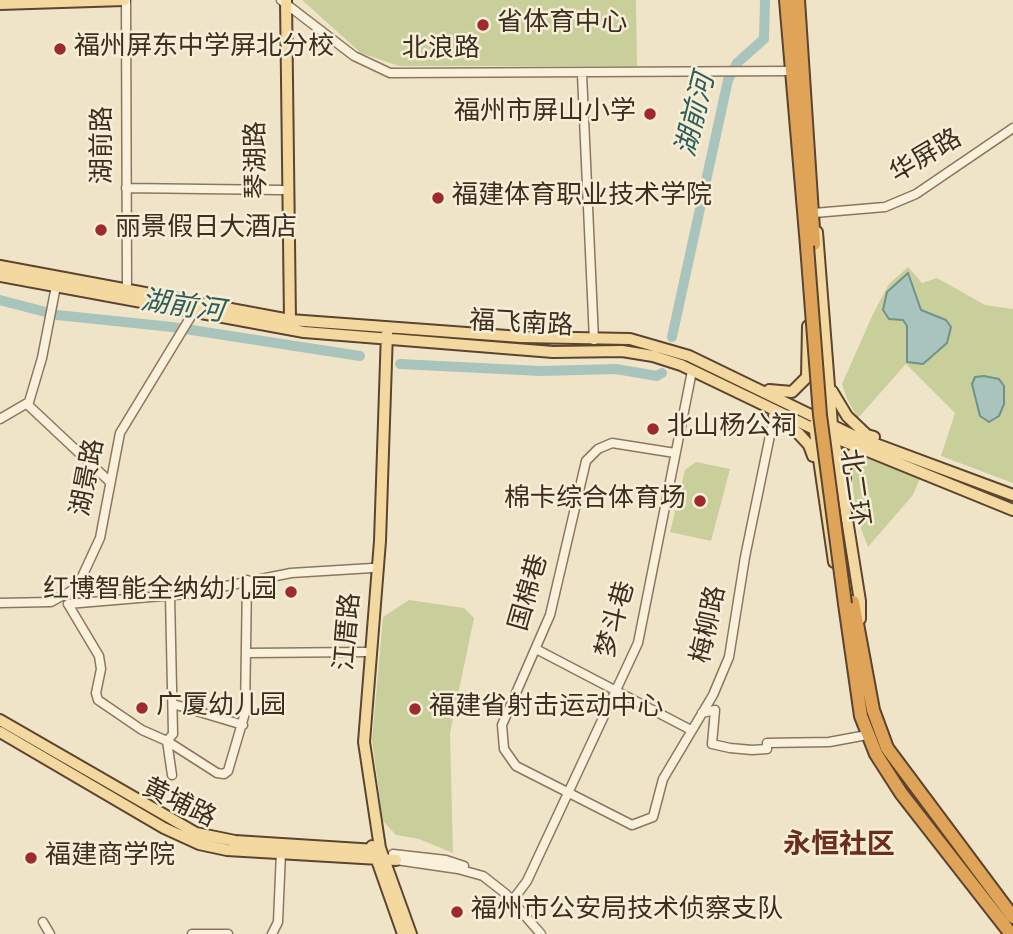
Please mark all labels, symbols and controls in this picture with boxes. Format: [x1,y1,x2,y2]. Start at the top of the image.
place label: 省体育中心 [497,9,627,41]
marker: 省体育中心 [475,17,491,33]
place label: 福州屏东中学屏北分校 [74,33,334,65]
street label: 北浪路 [402,35,480,67]
marker: 福州屏东中学屏北分校 [52,41,68,57]
water label: 湖前河 [672,71,724,161]
place label: 福州市屏山小学 [454,98,636,130]
street label: 湖前路 [89,106,121,184]
marker: 福州市屏山小学 [642,106,658,122]
street label: 琴湖路 [243,121,275,199]
street label: 华屏路 [886,125,968,191]
place label: 福建体育职业技术学院 [452,182,712,214]
marker: 福建体育职业技术学院 [430,190,446,206]
place label: 丽景假日大酒店 [115,214,297,246]
marker: 丽景假日大酒店 [93,222,109,238]
water label: 湖前河 [138,287,226,331]
street label: 福飞南路 [468,308,574,344]
place label: 北山杨公祠 [667,413,797,445]
marker: 北山杨公祠 [645,421,661,437]
street label: 湖景路 [67,437,113,519]
street label: 北二环 [831,447,873,529]
place label: 棉卡综合体育场 [504,485,686,517]
marker: 棉卡综合体育场 [692,493,708,509]
street label: 国棉巷 [505,551,557,635]
place label: 红博智能全纳幼儿园 [43,576,277,608]
street label: 梦斗巷 [592,578,644,662]
marker: 红博智能全纳幼儿园 [283,584,299,600]
street label: 梅柳路 [688,584,734,666]
street label: 江厝路 [331,592,369,672]
place label: 广厦幼儿园 [156,692,286,724]
place label: 福建省射击运动中心 [429,693,663,725]
marker: 广厦幼儿园 [134,700,150,716]
marker: 福建省射击运动中心 [407,701,423,717]
street label: 黄埔路 [136,774,220,836]
district label: 永恒社区 [783,831,895,865]
place label: 福建商学院 [45,842,175,874]
marker: 福建商学院 [23,850,39,866]
place label: 福州市公安局技术侦察支队 [471,896,783,928]
marker: 福州市公安局技术侦察支队 [449,904,465,920]

